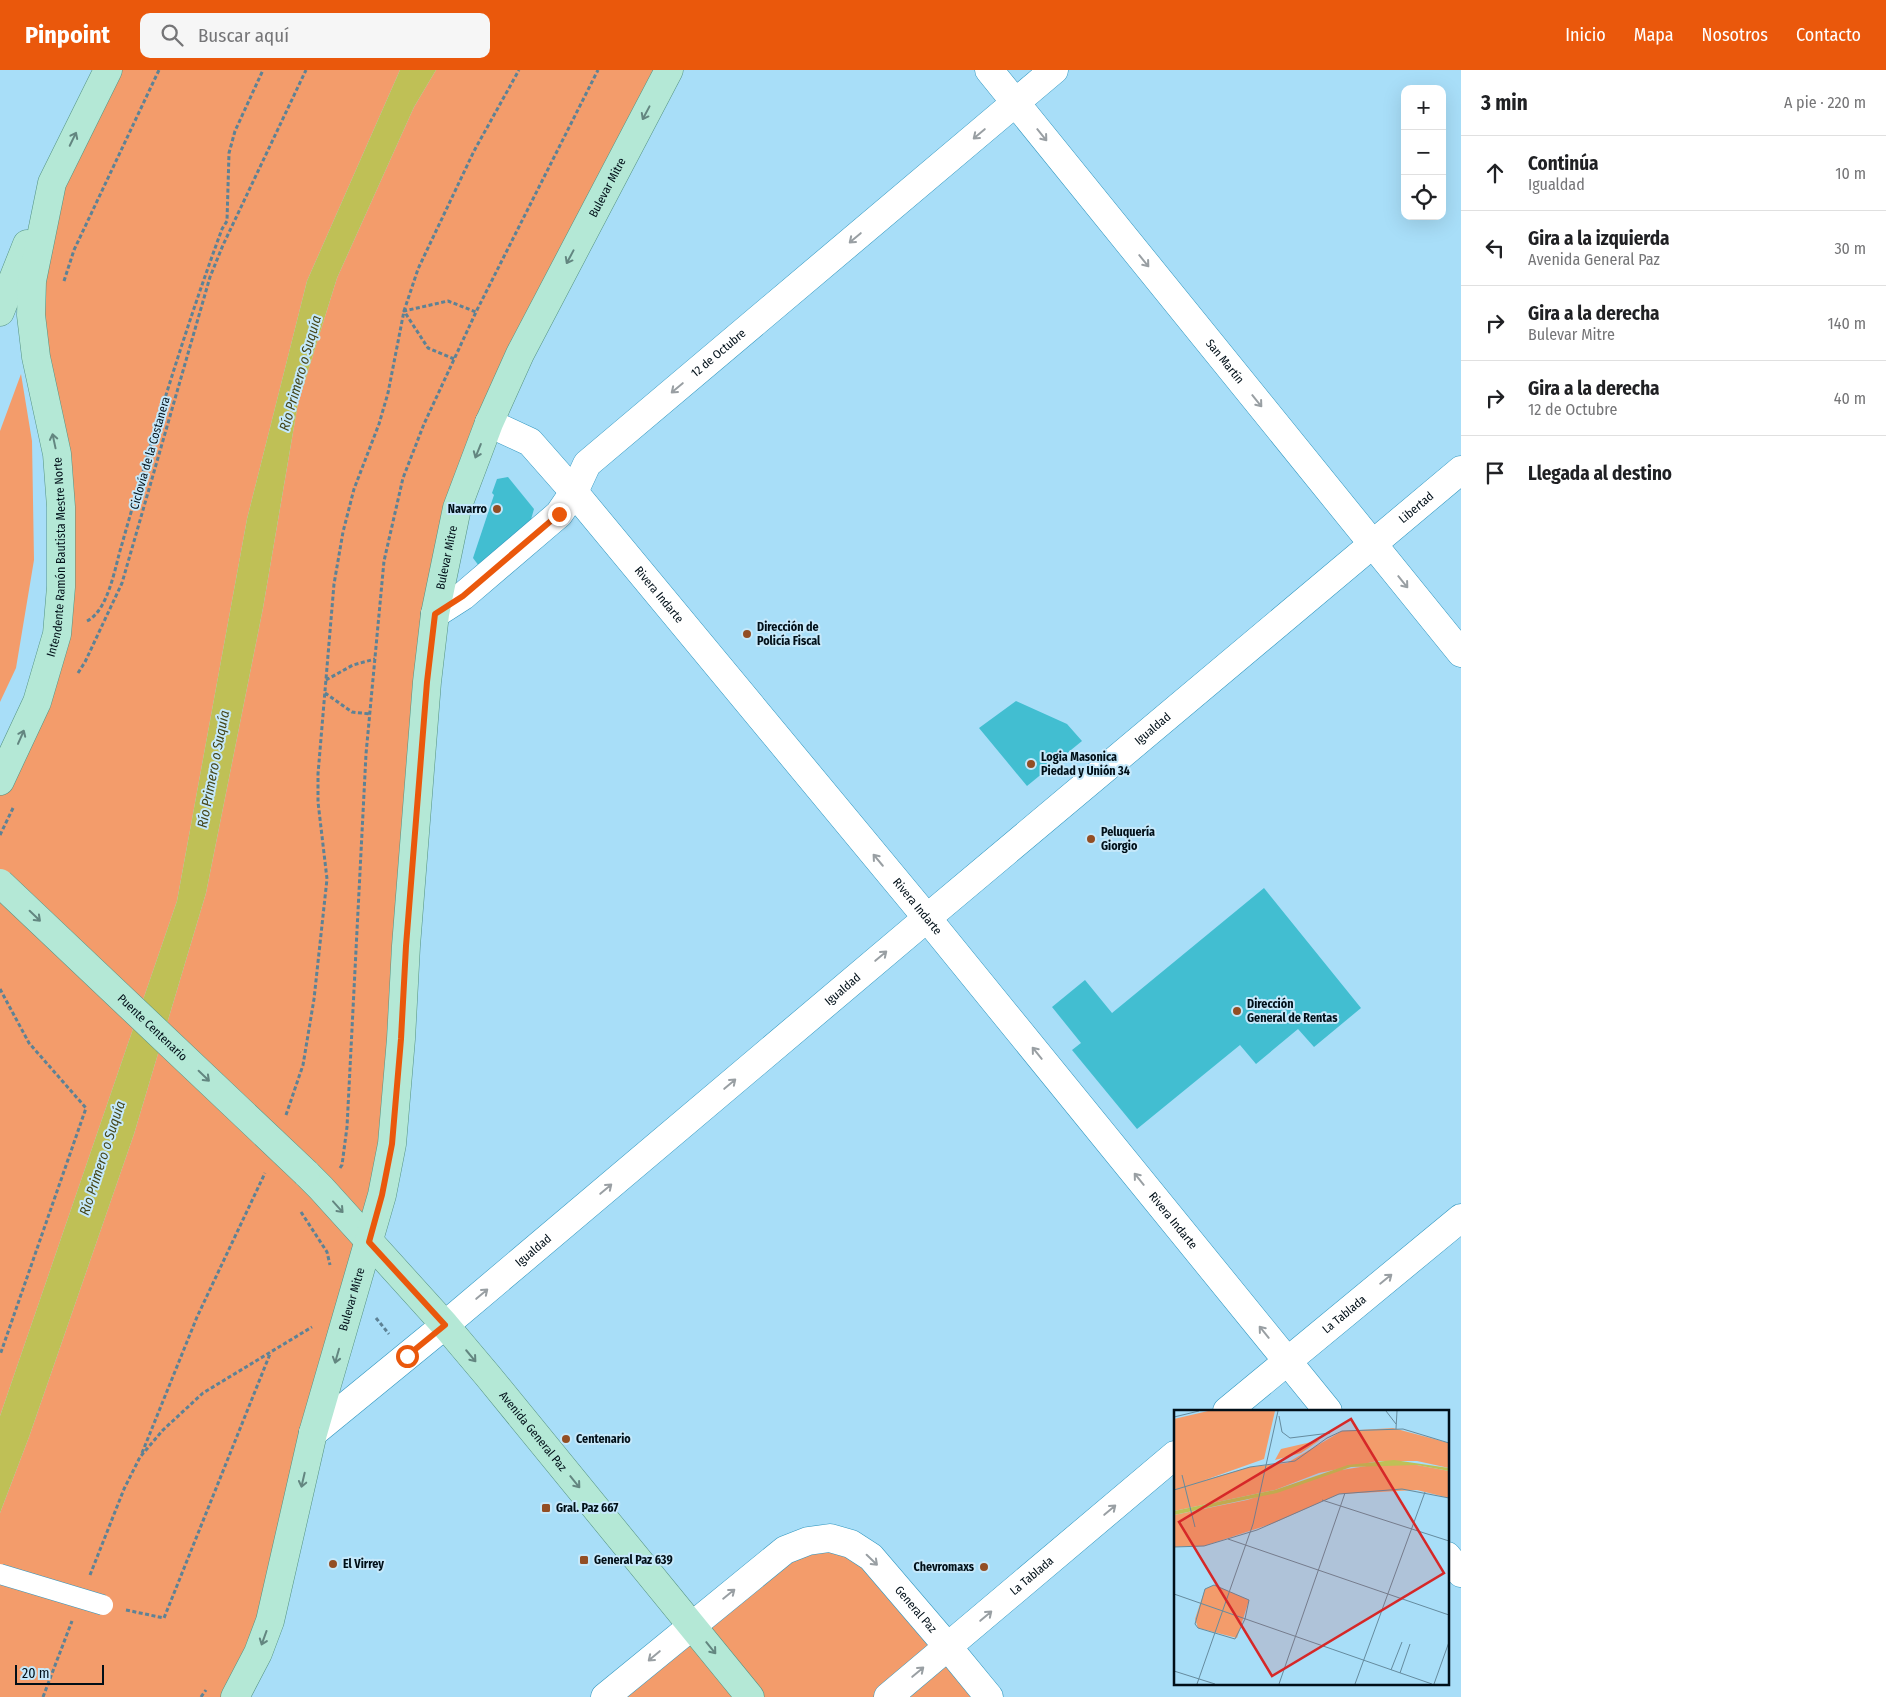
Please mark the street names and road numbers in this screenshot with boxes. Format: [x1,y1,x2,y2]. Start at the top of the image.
street label: Bulevar Mitre [586,155,629,220]
street label: 12 de Octubre [688,326,749,380]
street label: San Martín [1203,336,1247,386]
street label: Ciclovía de la Costanera [127,395,173,511]
street label: Intendente Ramón Bautista Mestre Norte [44,456,68,659]
street label: Libertad [1396,489,1436,526]
street label: Bulevar Mitre [433,524,460,591]
street label: Rivera Indarte [632,564,686,626]
street label: Igualdad [1132,710,1174,748]
street label: Rivera Indarte [890,875,945,938]
street label: Igualdad [822,970,863,1008]
street label: Puente Centenario [115,991,190,1064]
street label: Rivera Indarte [1146,1189,1200,1252]
street label: Igualdad [512,1231,554,1270]
street label: Bulevar Mitre [336,1266,368,1332]
street label: La Tablada [1320,1292,1369,1336]
street label: Avenida General Paz [496,1388,570,1474]
street label: La Tablada [1007,1553,1056,1598]
street label: General Paz [892,1583,940,1636]

